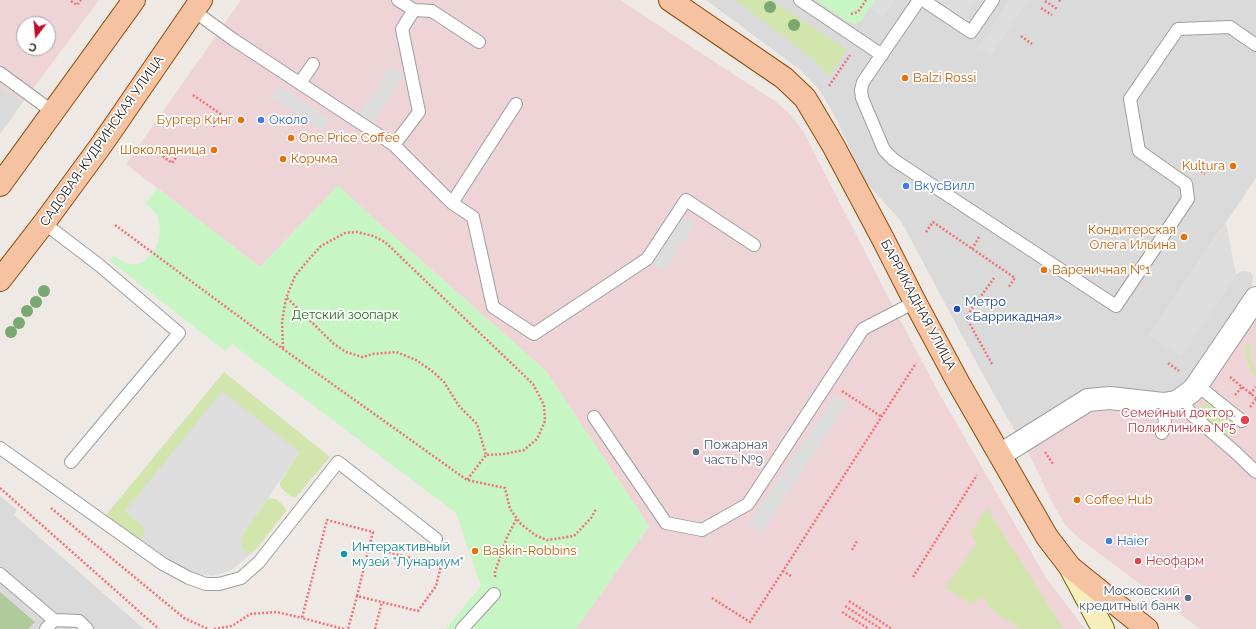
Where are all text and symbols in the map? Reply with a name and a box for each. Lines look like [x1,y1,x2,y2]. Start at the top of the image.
north arrow [16,16,56,56]
text: С [27,40,38,54]
street label: САДОВАЯ-КУДРИНСКАЯ УЛИЦА [37,53,167,229]
place label: Balzi Rossi [913,70,976,86]
marker: Balzi Rossi [900,73,910,83]
place label: Бургер Кинг [156,112,233,128]
place label: Около [269,112,308,128]
marker: Бургер Кинг [236,115,246,125]
marker: Около [256,115,266,125]
place label: One Price Coffee [299,130,400,146]
marker: One Price Coffee [286,133,296,143]
place label: Шоколадница [120,142,206,158]
marker: Шоколадница [209,145,219,155]
place label: Корчма [291,151,338,167]
marker: Корчма [278,154,288,164]
place label: Kultura [1182,158,1225,174]
marker: Kultura [1228,161,1238,171]
place label: ВкусВилл [914,178,975,194]
marker: ВкусВилл [901,181,911,191]
place label: Кондитерская Олега Ильина [1088,222,1176,253]
marker: Кондитерская Олега Ильина [1179,232,1189,242]
street label: БАРРИКАДНАЯ УЛИЦА [877,237,959,373]
place label: Вареничная №1 [1052,262,1151,278]
marker: Вареничная №1 [1039,265,1049,275]
place label: Метро «Баррикадная» [965,294,1062,325]
marker: Метро «Баррикадная» [952,304,962,314]
park label: Детский зоопарк [292,307,398,323]
place label: Семейный доктор. Поликлиника №5 [1121,405,1236,436]
marker: Семейный доктор. Поликлиника №5 [1239,414,1251,426]
place label: Пожарная часть №9 [704,437,768,468]
marker: Пожарная часть №9 [691,447,701,457]
place label: Coffee Hub [1085,492,1153,508]
marker: Coffee Hub [1072,495,1082,505]
place label: Haier [1117,533,1149,549]
marker: Haier [1104,536,1114,546]
place label: Интерактивный музей "Лунариум" [352,539,463,570]
place label: Baskin-Robbins [483,543,577,559]
marker: Baskin-Robbins [470,546,480,556]
marker: Интерактивный музей "Лунариум" [339,549,349,559]
place label: Неофарм [1146,553,1204,569]
marker: Неофарм [1133,556,1143,566]
place label: Московский кредитный банк [1079,583,1180,614]
marker: Московский кредитный банк [1183,593,1193,603]

